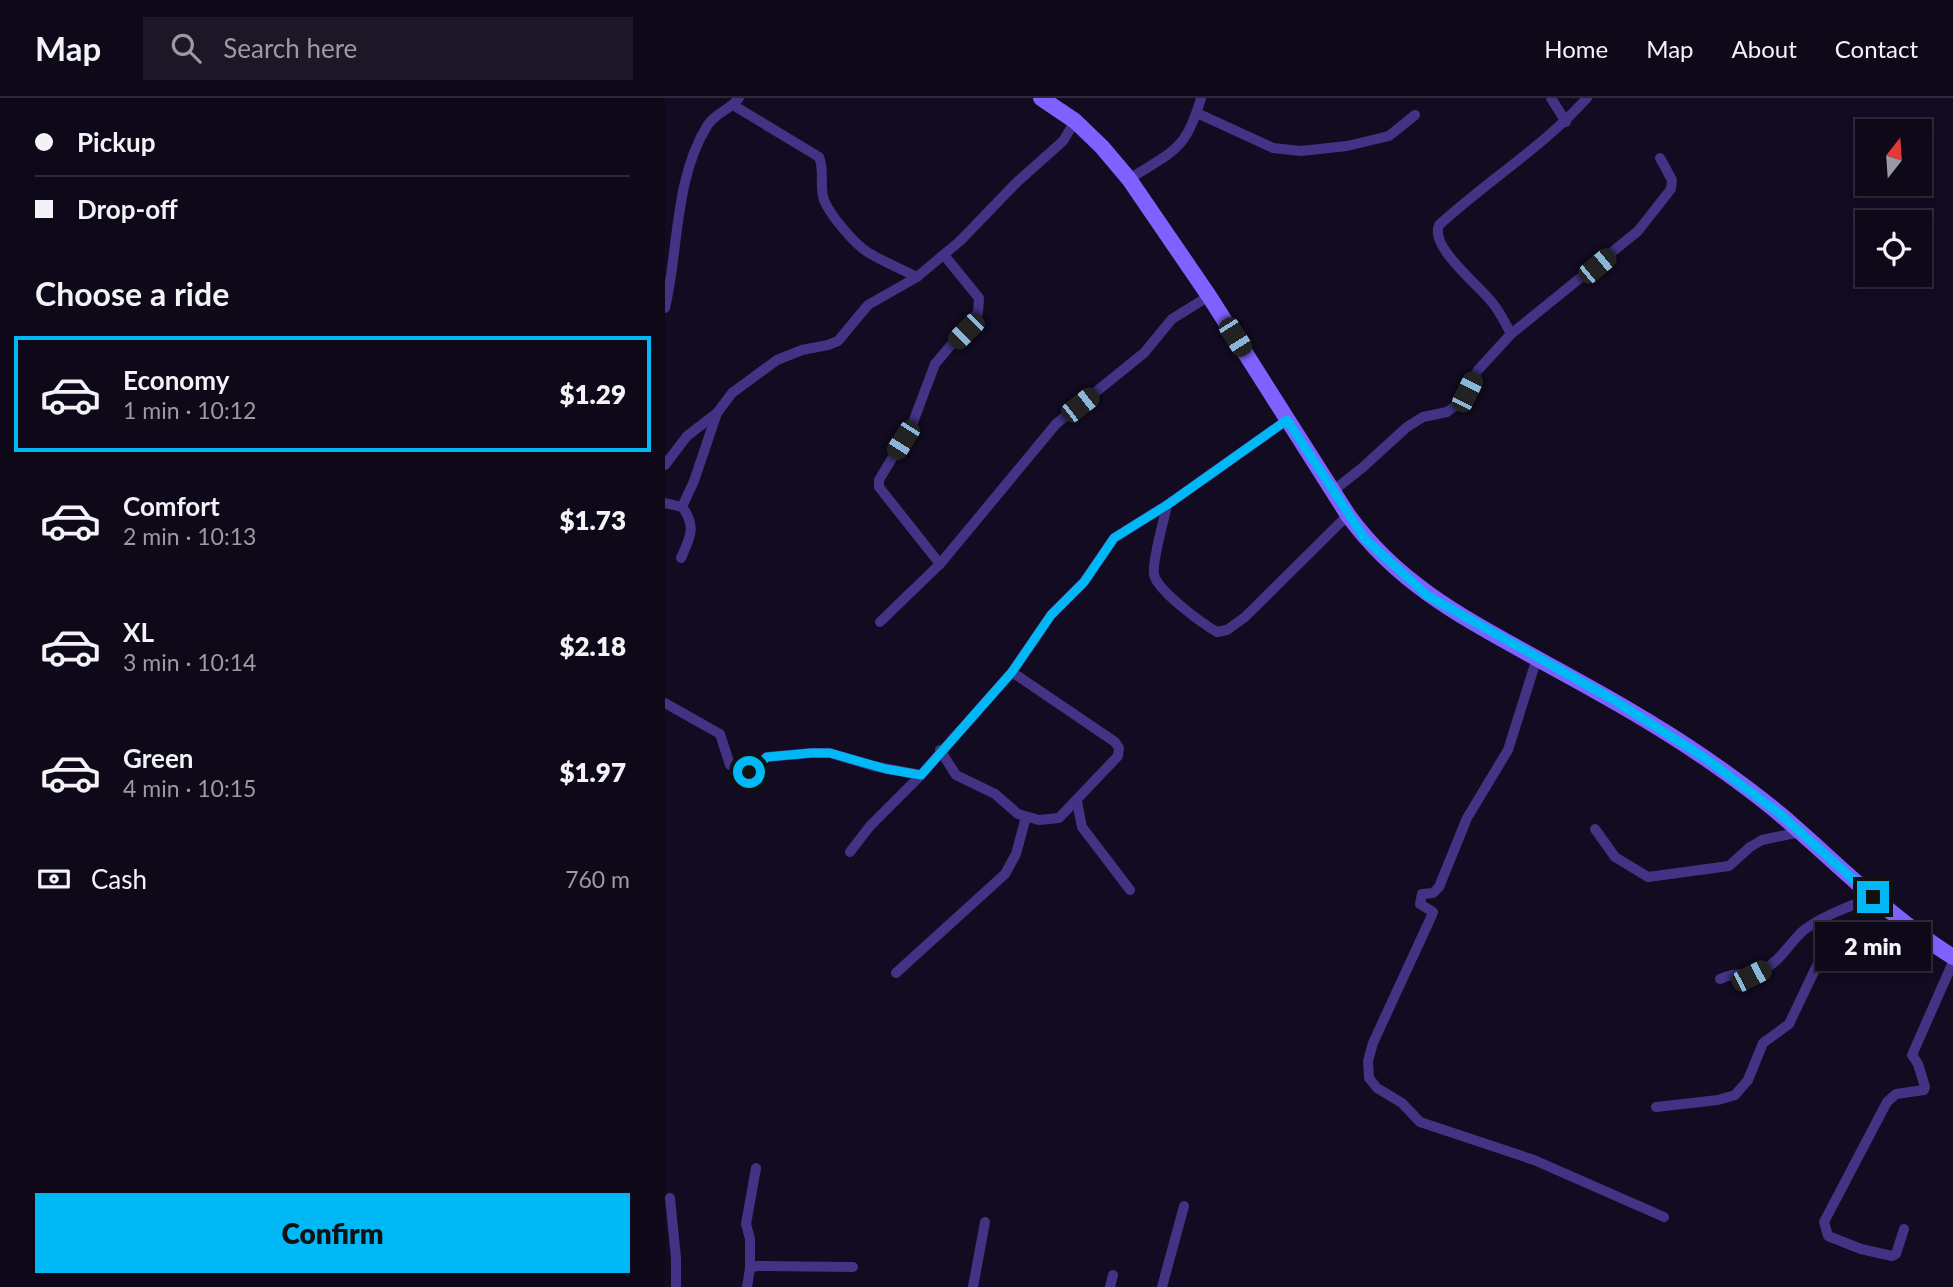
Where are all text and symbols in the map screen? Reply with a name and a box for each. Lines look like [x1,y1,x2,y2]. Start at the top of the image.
search box [143,17,633,80]
text: Map [35,28,101,68]
icon: search [167,29,205,67]
text: Search here [223,32,357,64]
text: Home [1544,34,1608,63]
text: Map [1646,34,1694,63]
text: About [1732,34,1797,63]
text: Contact [1835,34,1918,63]
north arrow [1855,119,1932,196]
map controls [1855,119,1932,287]
text: Pickup [77,126,156,158]
text: Drop-off [77,193,178,225]
button: locate [1855,210,1932,287]
car [1575,244,1620,288]
text: Choose a ride [35,274,229,313]
car [944,309,989,353]
car [1215,314,1256,360]
icon: car [39,363,102,426]
text: Economy [123,364,229,396]
car [1449,369,1486,415]
text: $1.29 [559,378,626,410]
car [1057,384,1104,426]
text: 1 min · 10:12 [123,396,256,424]
car [883,417,924,463]
icon: car [39,489,102,552]
text: Comfort [123,490,220,522]
text: $1.73 [559,504,626,536]
text: 2 min · 10:13 [123,522,256,550]
icon: car [39,615,102,678]
text: XL [123,616,154,648]
text: $2.18 [559,630,626,662]
text: 3 min · 10:14 [123,648,256,676]
icon: car [39,741,102,804]
text: Green [123,742,193,774]
text: $1.97 [559,756,626,788]
route start [733,756,765,788]
text: 4 min · 10:15 [123,774,256,802]
icon: cash [35,860,73,898]
text: Cash [91,863,147,895]
text: 760 m [565,865,630,893]
route end [1857,881,1889,913]
callout: 2 min [1815,922,1931,970]
text: 2 min [1844,932,1902,960]
car [1728,957,1775,995]
button: Confirm [35,1193,630,1273]

